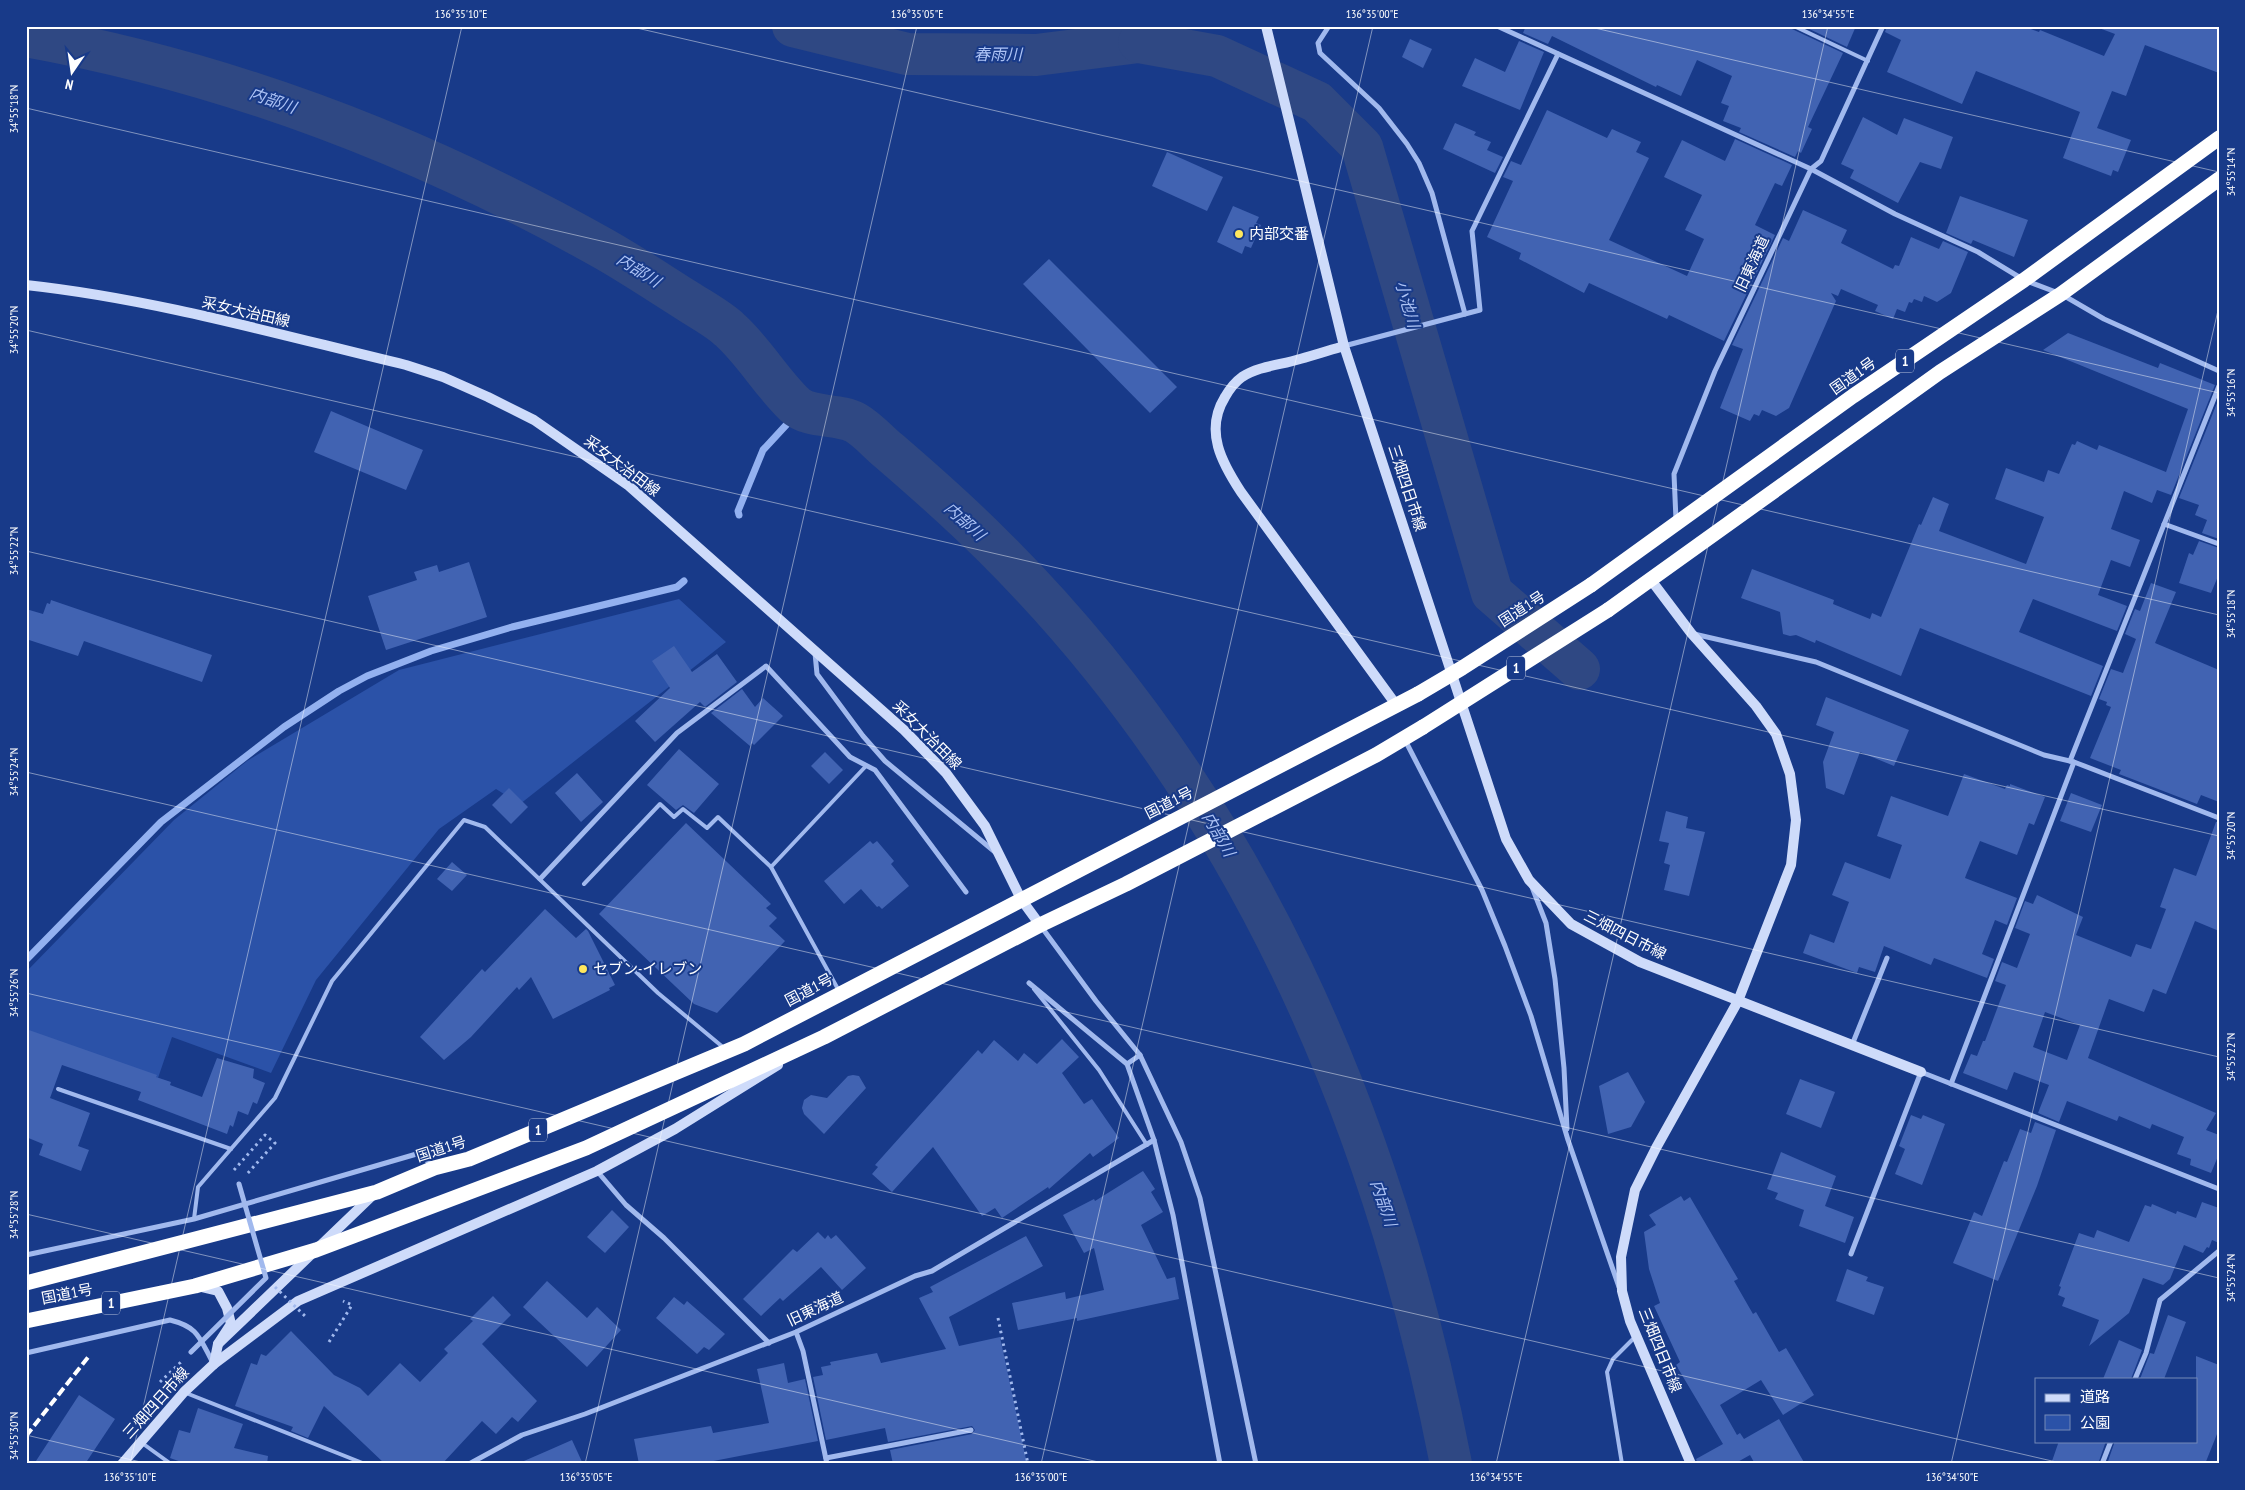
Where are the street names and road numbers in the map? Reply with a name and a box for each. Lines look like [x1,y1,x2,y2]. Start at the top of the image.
street label: 旧東海道 [1730,233,1773,295]
street label: 采女大治田線 [200,292,292,331]
road number: 1 [1896,350,1914,372]
street label: 国道1号 [1826,353,1879,398]
street label: 采女大治田線 [581,431,664,500]
street label: 三畑四日市線 [1385,442,1430,534]
street label: 国道1号 [1495,587,1549,631]
road number: 1 [1507,656,1525,680]
street label: 采女大治田線 [889,696,966,773]
street label: 国道1号 [1141,782,1196,823]
street label: 三畑四日市線 [1581,906,1670,963]
street label: 国道1号 [781,969,836,1010]
road number: 1 [529,1118,547,1142]
street label: 国道1号 [413,1131,468,1166]
street label: 国道1号 [40,1279,94,1308]
street label: 旧東海道 [784,1287,846,1330]
road number: 1 [102,1292,120,1315]
street label: 三畑四日市線 [1635,1305,1686,1395]
street label: 三畑四日市線 [118,1363,193,1442]

